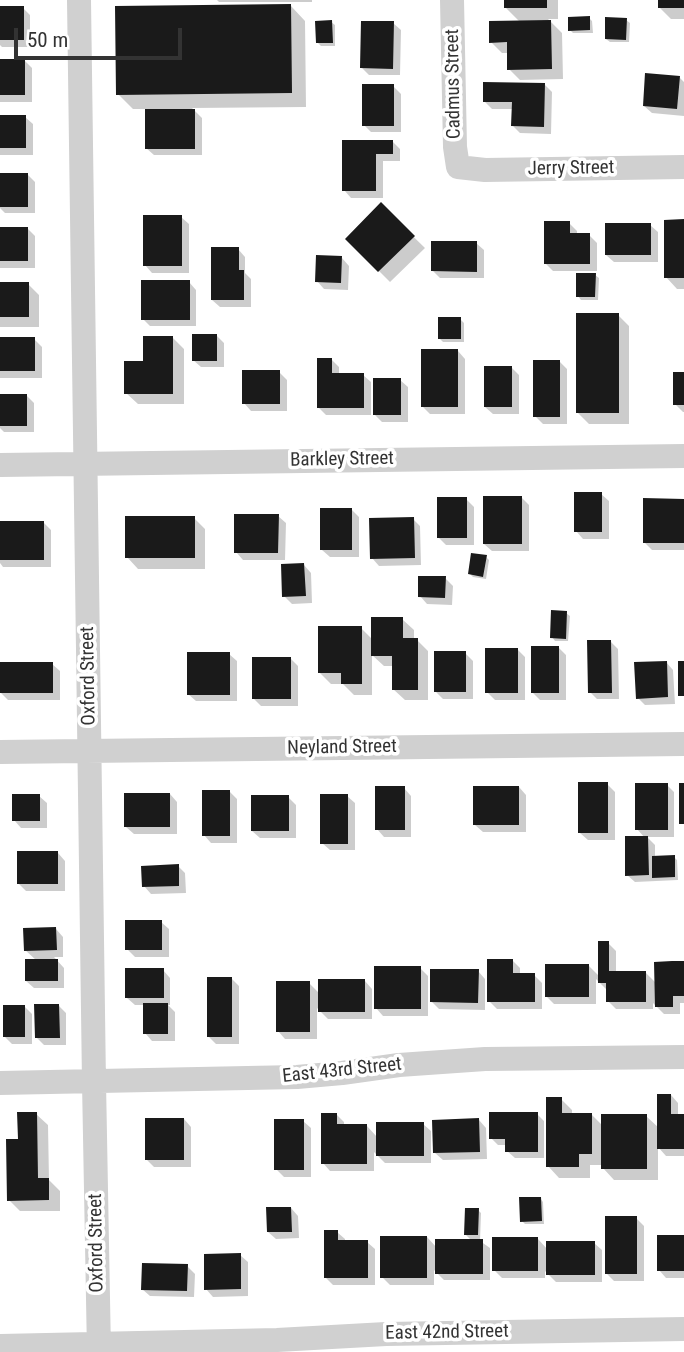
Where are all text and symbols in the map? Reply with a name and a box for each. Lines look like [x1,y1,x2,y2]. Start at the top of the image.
scale bar [18,14,186,58]
text: 50 m [27,28,68,52]
street label: Cadmus Street [442,29,466,139]
street label: Jerry Street [527,157,615,181]
street label: Barkley Street [290,448,394,472]
street label: Oxford Street [77,626,101,726]
street label: Neyland Street [287,736,397,760]
street label: East 43rd Street [281,1053,403,1089]
street label: Oxford Street [85,1193,109,1293]
street label: East 42nd Street [385,1321,509,1345]

